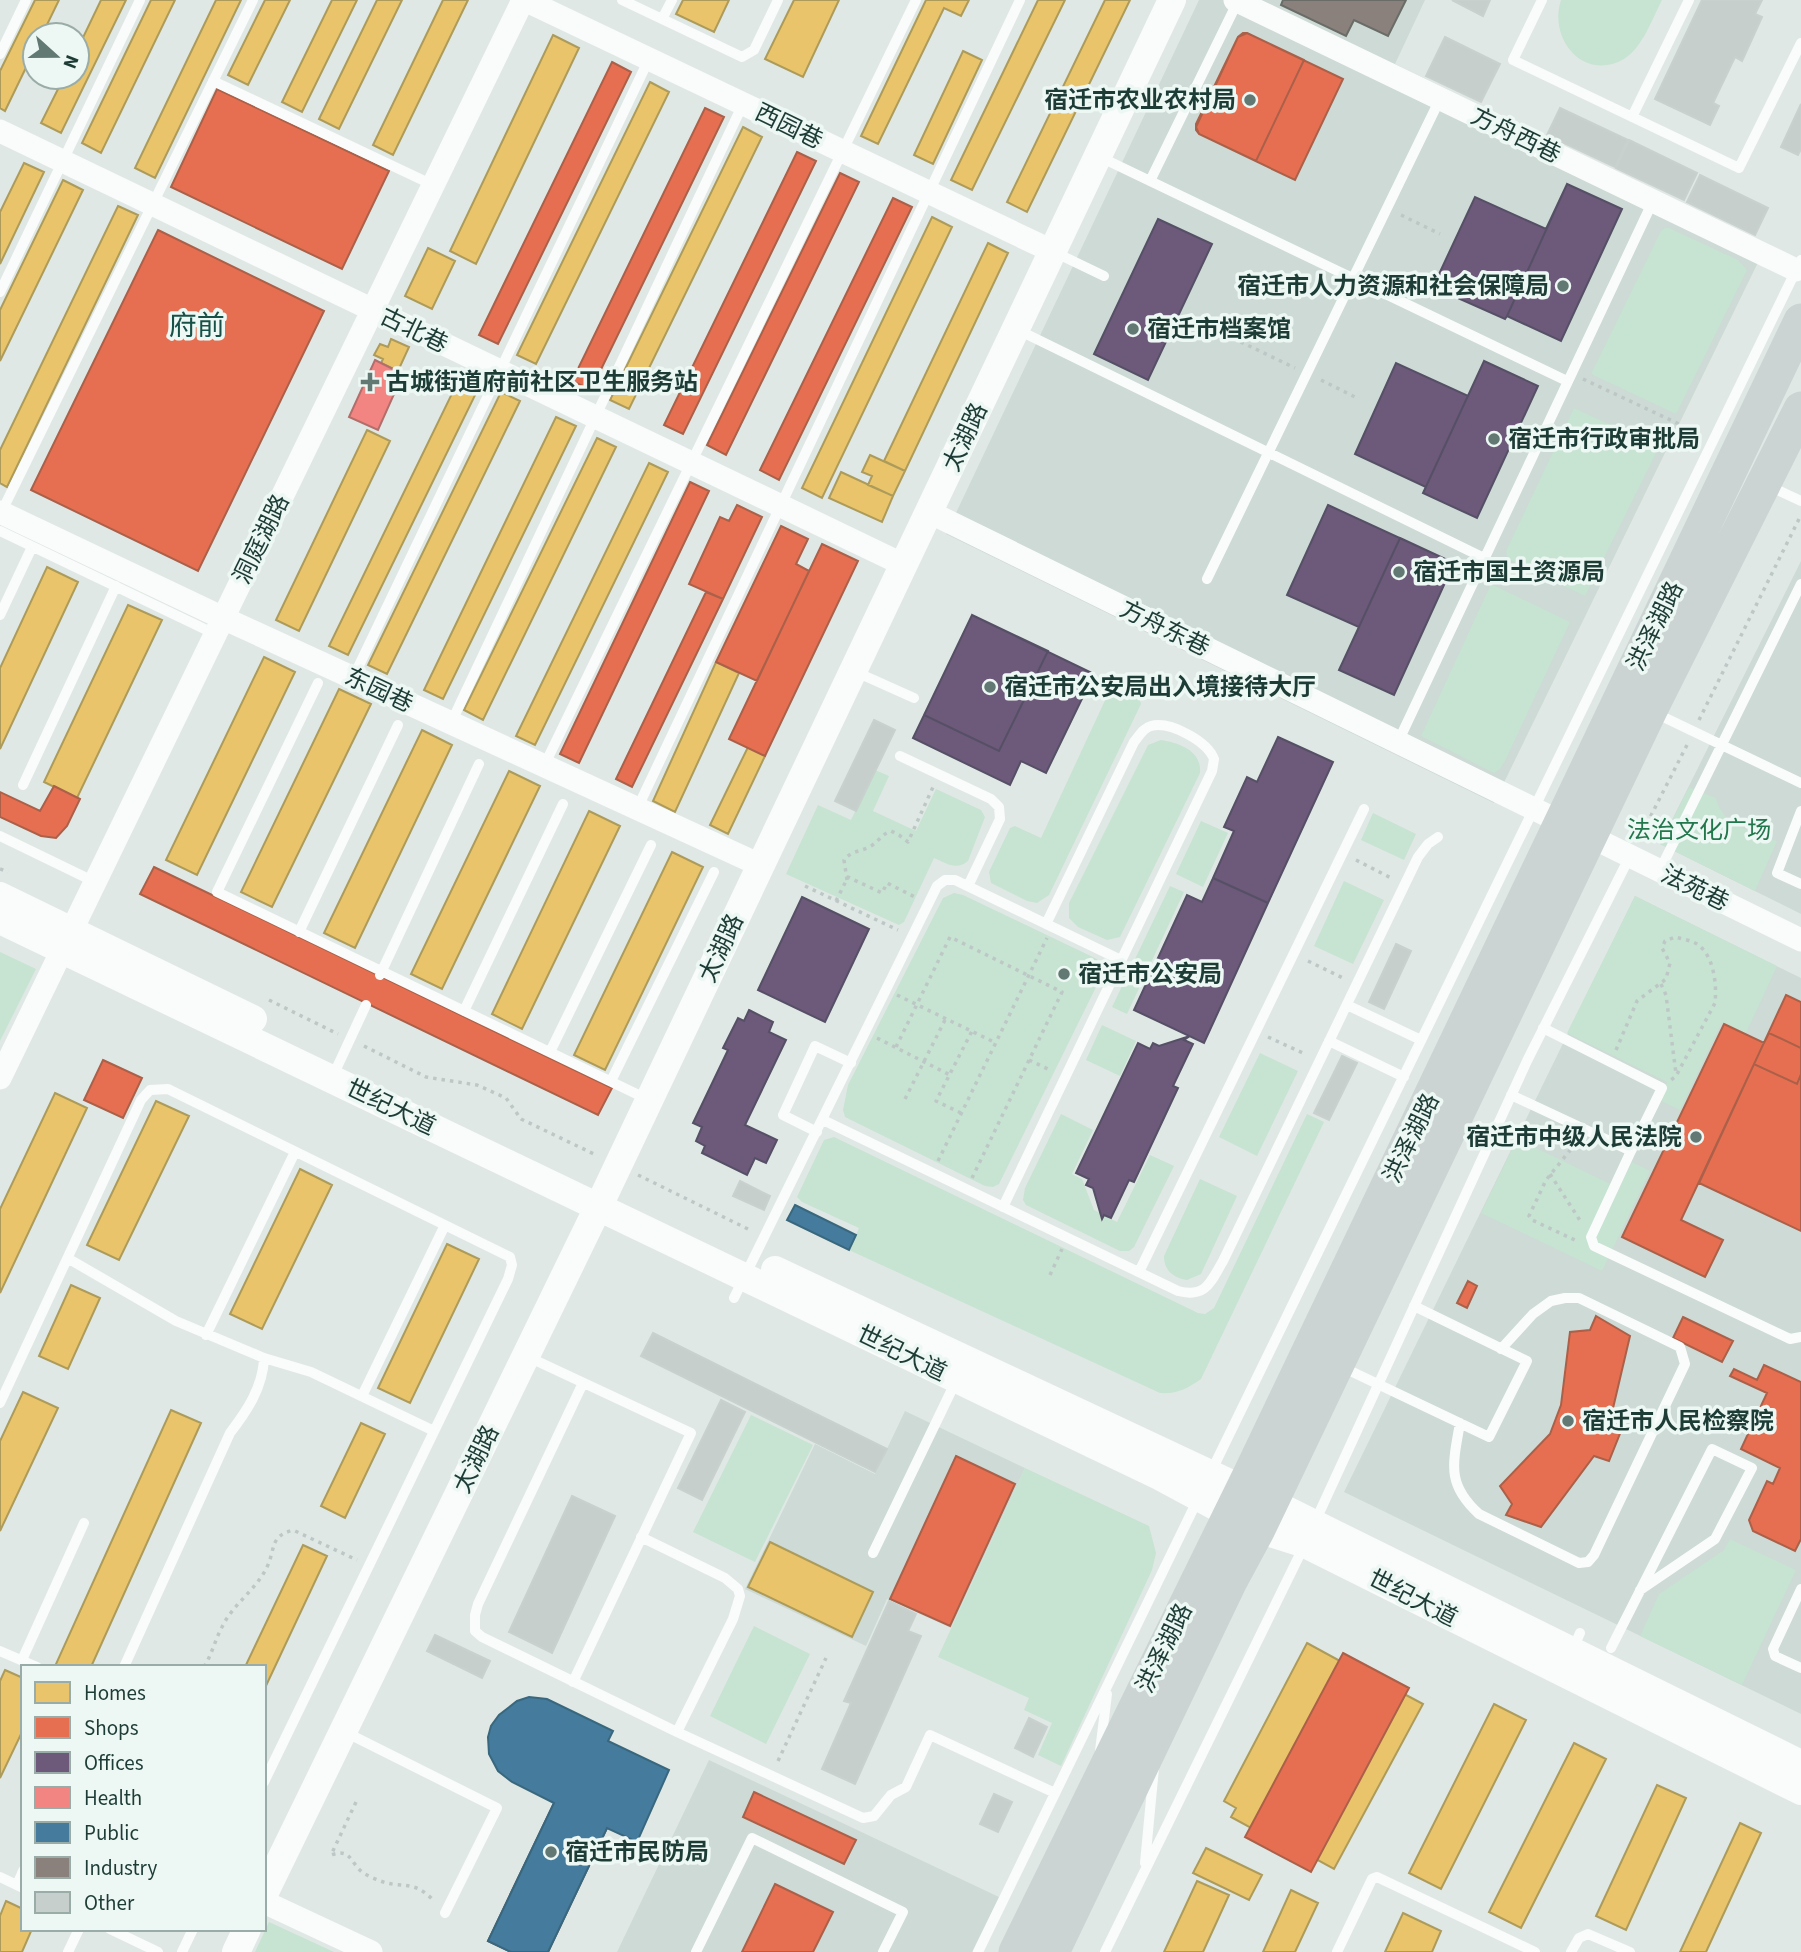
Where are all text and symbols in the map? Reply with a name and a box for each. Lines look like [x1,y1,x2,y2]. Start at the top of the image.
north arrow [21,21,91,91]
text: N [56,51,85,72]
place label: 宿迁市农业农村局 [1044,83,1236,118]
marker: 宿迁市农业农村局 [1242,92,1258,108]
street label: 西园巷 [749,95,829,158]
street label: 方舟西巷 [1465,99,1567,172]
place label: 宿迁市人力资源和社会保障局 [1237,269,1549,304]
marker: 宿迁市人力资源和社会保障局 [1555,278,1571,294]
street label: 古北巷 [374,299,454,362]
district label: 府前 [169,306,225,346]
place label: 宿迁市档案馆 [1147,312,1291,347]
marker: 宿迁市档案馆 [1125,321,1141,337]
place label: 古城街道府前社区卫生服务站 [386,365,698,400]
marker: 古城街道府前社区卫生服务站 [360,372,380,392]
street label: 太湖路 [934,397,997,477]
place label: 宿迁市行政审批局 [1508,422,1700,457]
marker: 宿迁市行政审批局 [1486,431,1502,447]
street label: 洞庭湖路 [225,488,298,590]
place label: 宿迁市国土资源局 [1413,555,1605,590]
marker: 宿迁市国土资源局 [1391,564,1407,580]
street label: 洪泽湖路 [1619,575,1692,677]
street label: 方舟东巷 [1114,592,1216,665]
street label: 东园巷 [339,659,419,722]
place label: 宿迁市公安局出入境接待大厅 [1004,670,1316,705]
marker: 宿迁市公安局出入境接待大厅 [982,679,998,695]
park label: 法治文化广场 [1627,813,1771,848]
street label: 法苑巷 [1655,857,1735,920]
street label: 太湖路 [690,908,753,988]
place label: 宿迁市公安局 [1078,957,1222,992]
marker: 宿迁市公安局 [1056,966,1072,982]
street label: 世纪大道 [340,1071,442,1144]
street label: 洪泽湖路 [1375,1087,1448,1189]
place label: 宿迁市中级人民法院 [1466,1120,1682,1155]
marker: 宿迁市中级人民法院 [1688,1129,1704,1145]
street label: 世纪大道 [851,1317,953,1390]
place label: 宿迁市人民检察院 [1582,1404,1774,1439]
marker: 宿迁市人民检察院 [1560,1413,1576,1429]
street label: 太湖路 [445,1419,508,1499]
street label: 世纪大道 [1362,1561,1463,1636]
street label: 洪泽湖路 [1128,1597,1201,1699]
legend [21,1665,266,1931]
text: Homes [84,1678,146,1708]
text: Shops [84,1713,139,1743]
text: Offices [84,1748,144,1778]
text: Health [84,1783,142,1813]
text: Public [84,1818,139,1848]
place label: 宿迁市民防局 [565,1835,709,1870]
marker: 宿迁市民防局 [543,1844,559,1860]
text: Industry [84,1853,157,1883]
text: Other [84,1888,135,1918]

